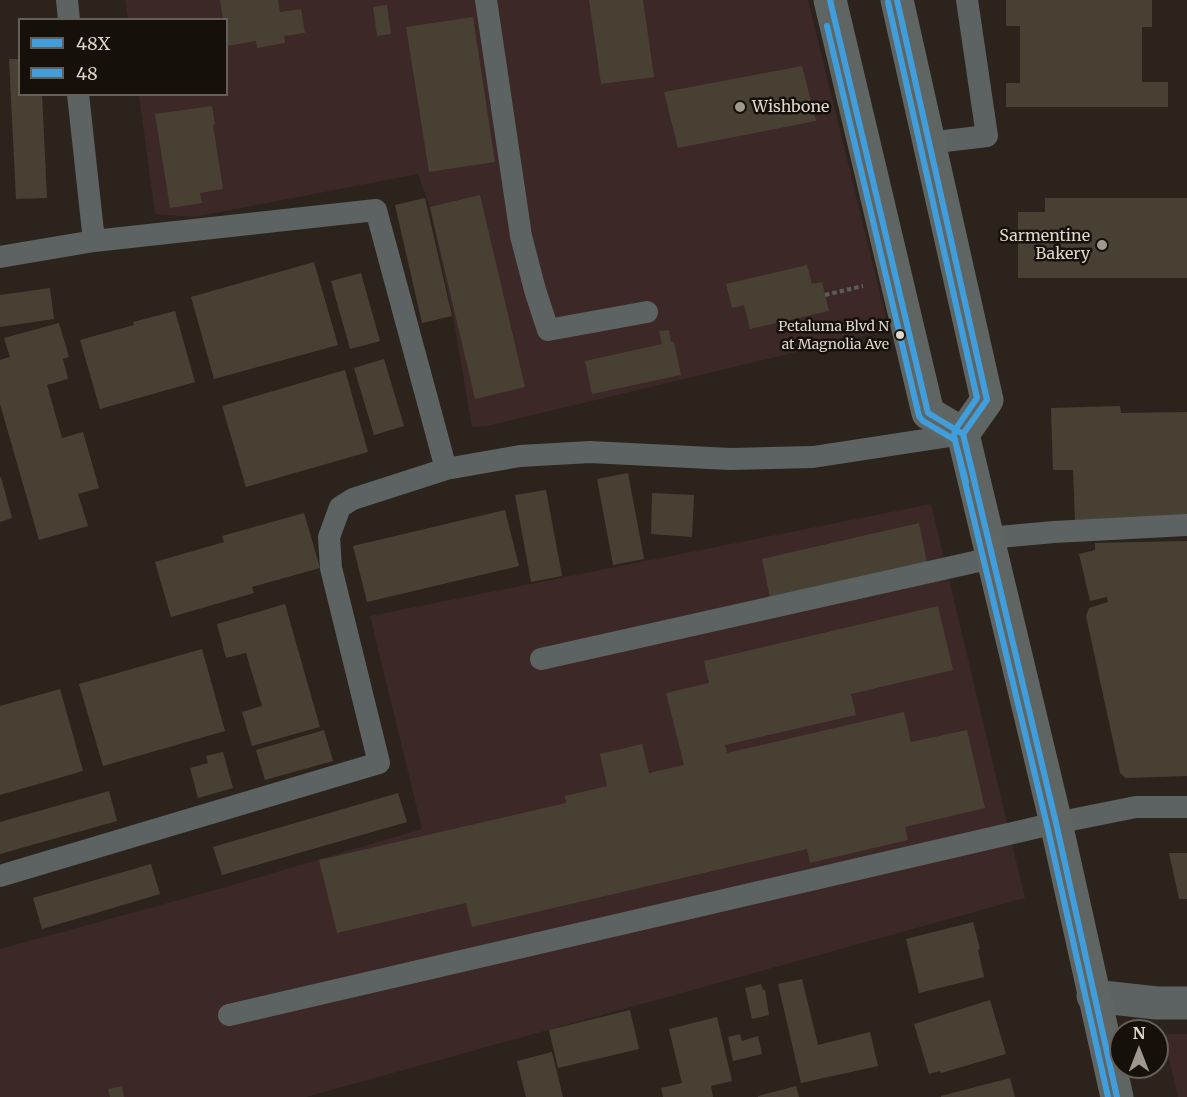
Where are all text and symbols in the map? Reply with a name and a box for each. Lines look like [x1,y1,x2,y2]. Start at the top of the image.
legend [18,18,228,96]
text: 48X [76,32,111,55]
text: 48 [76,62,98,85]
place label: Wishbone [752,97,829,117]
marker: Wishbone [733,100,747,114]
place label: Sarmentine Bakery [999,226,1090,264]
marker: Sarmentine Bakery [1095,238,1109,252]
place label: Petaluma Blvd N at Magnolia Ave [778,319,889,352]
marker: Petaluma Blvd N at Magnolia Ave [894,329,906,341]
north arrow [1109,1019,1169,1079]
text: N [1133,1023,1145,1043]

